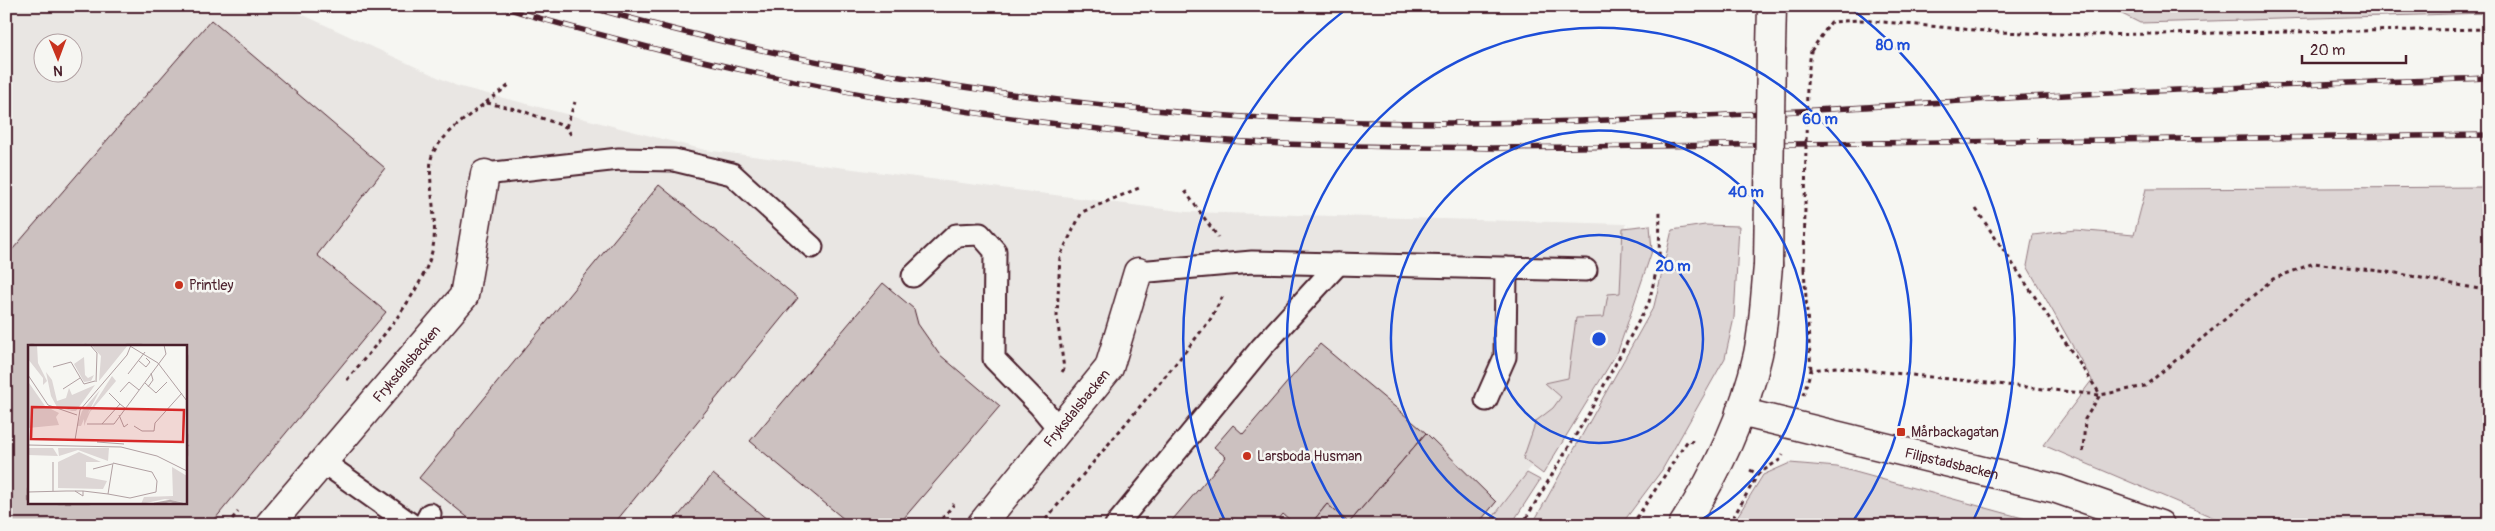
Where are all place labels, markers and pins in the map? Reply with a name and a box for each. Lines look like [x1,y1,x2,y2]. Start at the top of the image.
place label: Printley [189,277,233,294]
marker: Printley [173,279,185,291]
centre of rings [1590,330,1608,348]
place label: Mårbackagatan [1911,424,1999,441]
marker: Mårbackagatan [1895,426,1907,438]
place label: Larsboda Husman [1257,448,1362,465]
marker: Larsboda Husman [1241,450,1253,462]

